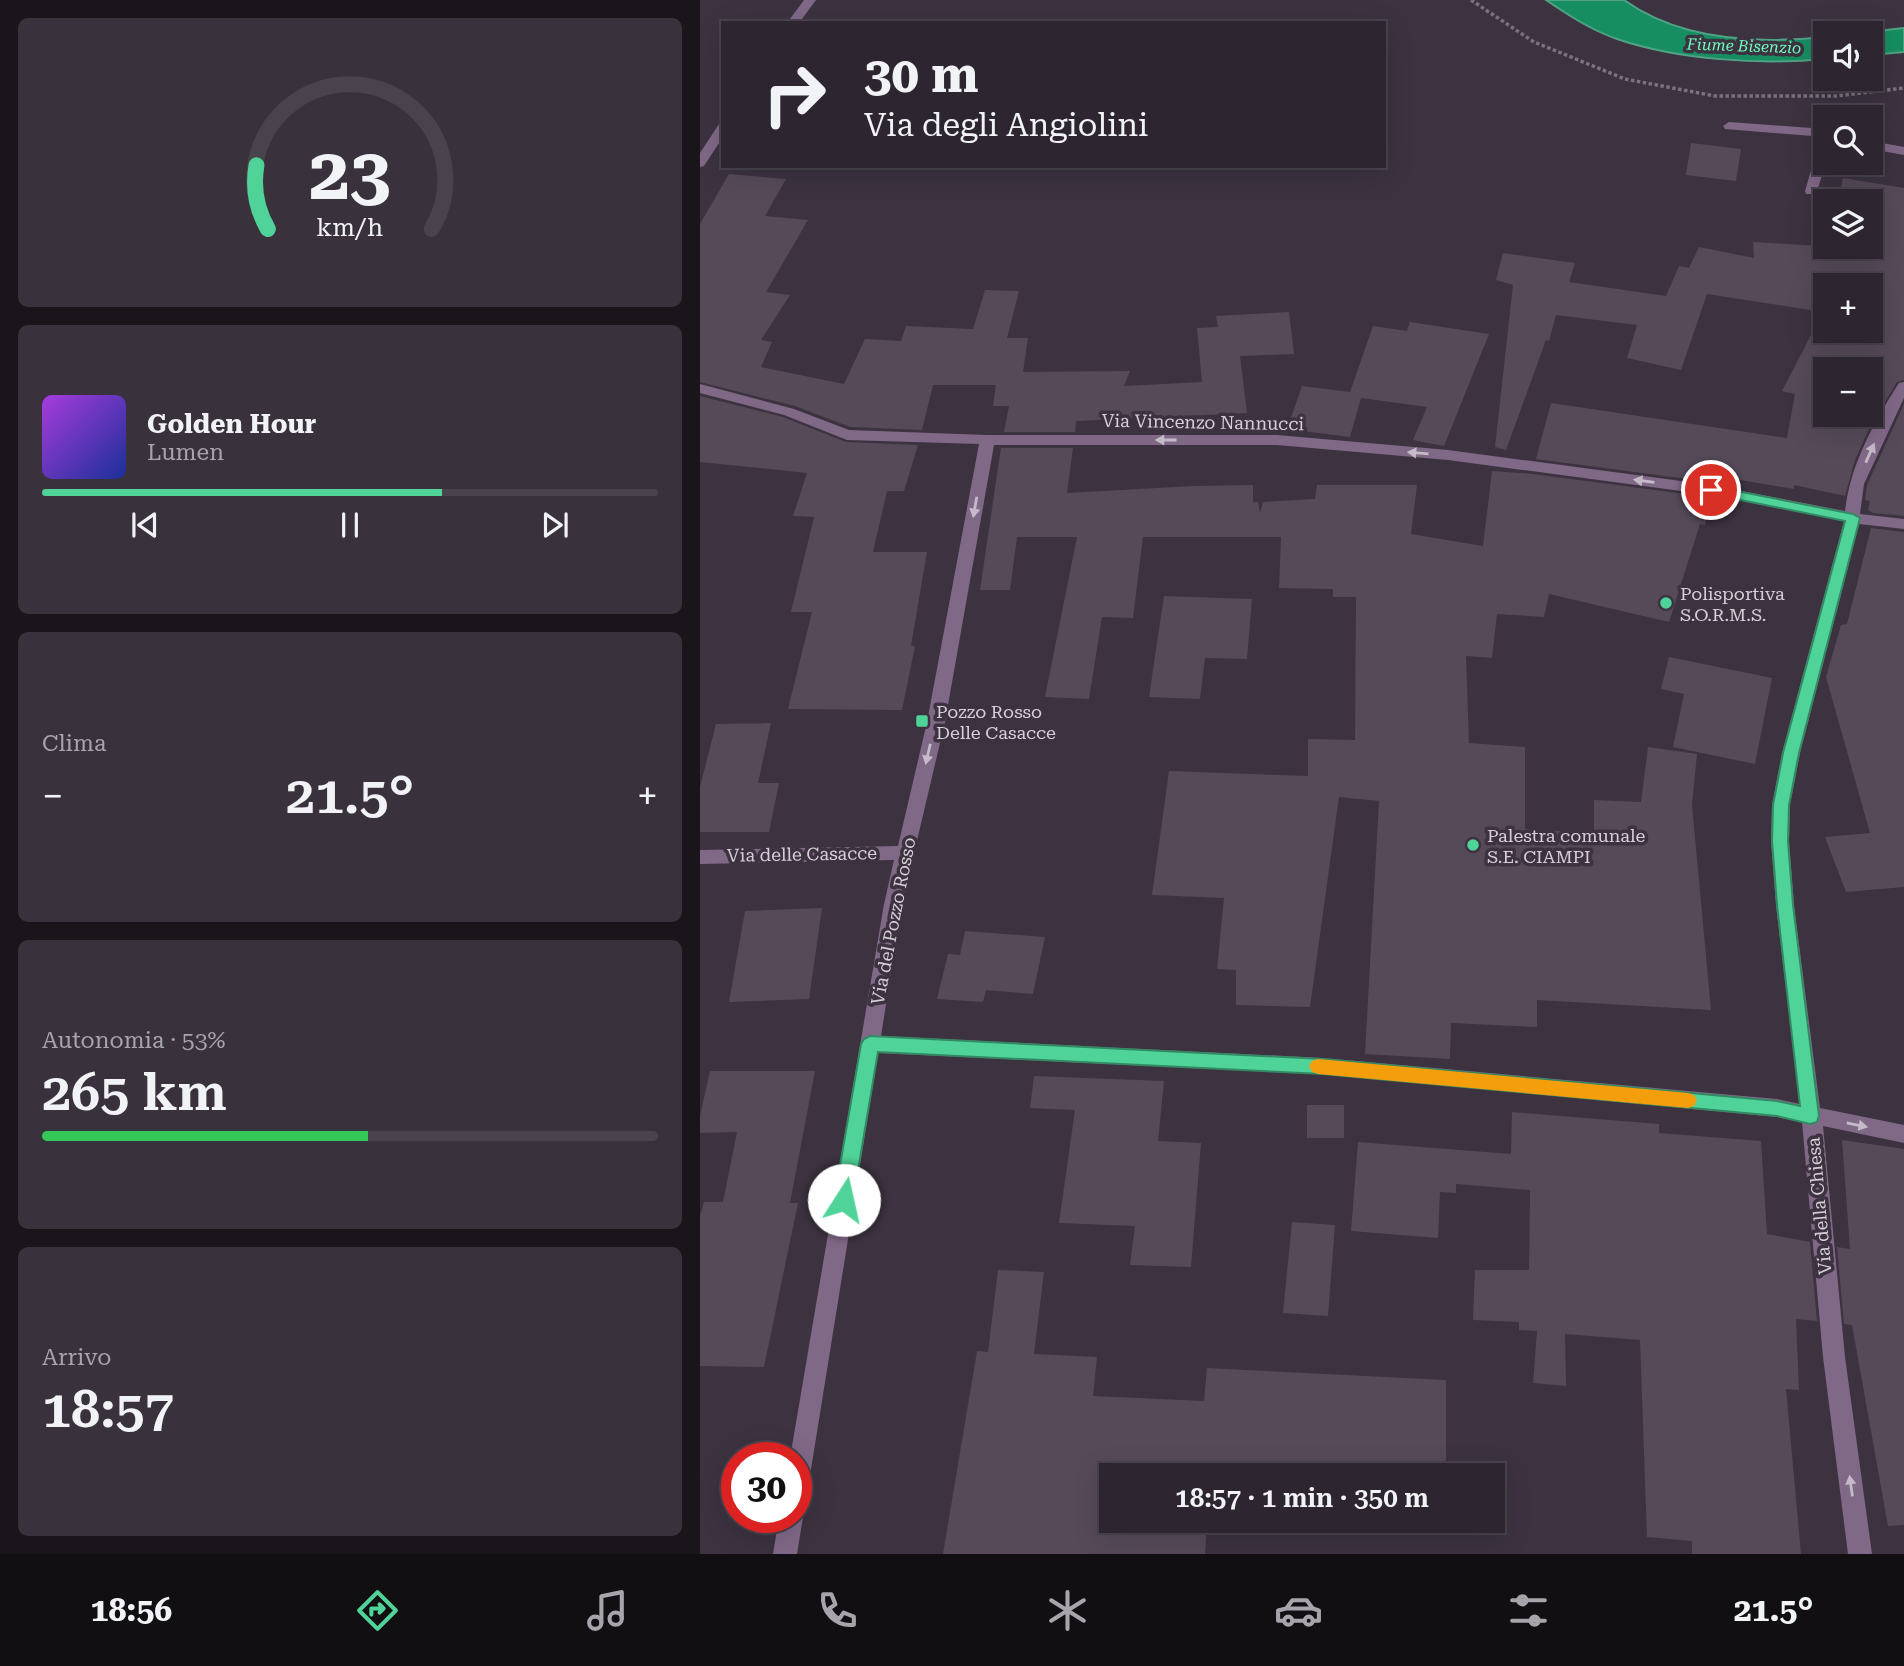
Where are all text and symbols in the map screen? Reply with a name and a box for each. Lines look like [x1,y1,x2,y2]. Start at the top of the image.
map controls [1813,21,1883,427]
button: sound [1813,21,1883,91]
water label: Fiume Bisenzio [1685,34,1802,57]
text: 30 m [864,47,979,104]
icon: right [749,49,840,140]
button: search [1813,105,1883,175]
text: Via degli Angiolini [864,106,1148,144]
text: 23 [309,132,391,217]
button: layers [1813,189,1883,259]
text: km/h [317,212,383,241]
button: + [1813,273,1883,343]
button: − [1813,357,1883,427]
text: Golden Hour [147,409,316,439]
street label: Via Vincenzo Nannucci [1102,410,1305,434]
one-way arrow [1155,434,1177,446]
text: Lumen [147,439,224,466]
one-way arrow [1864,443,1876,463]
one-way arrow [1407,447,1429,458]
pin [1681,460,1741,520]
icon: arrive [1692,471,1730,509]
one-way arrow [1632,476,1654,487]
one-way arrow [969,496,980,518]
icon: previous [126,506,164,544]
icon: pause [331,506,369,544]
icon: next [536,506,574,544]
place label: Polisportiva S.O.R.M.S. [1680,583,1785,625]
marker: Polisportiva S.O.R.M.S. [1658,595,1674,611]
place label: Pozzo Rosso Delle Casacce [936,701,1056,743]
marker: Pozzo Rosso Delle Casacce [914,713,930,729]
text: Clima [42,730,106,757]
one-way arrow [922,744,933,766]
text: 21.5° [286,765,414,826]
text: − [42,774,63,818]
text: + [637,774,658,818]
place label: Palestra comunale S.E. CIAMPI [1487,825,1646,867]
street label: Via del Pozzo Rosso [866,836,920,1006]
marker: Palestra comunale S.E. CIAMPI [1465,837,1481,853]
street label: Via delle Casacce [727,842,877,866]
text: Autonomia · 53% [42,1027,226,1054]
text: 265 km [42,1062,227,1123]
one-way arrow [1846,1120,1868,1131]
street label: Via della Chiesa [1803,1136,1835,1275]
position arrow [807,1163,881,1237]
text: Arrivo [42,1344,111,1371]
text: 18:57 [42,1379,174,1440]
speed limit sign: 30 [721,1442,812,1533]
one-way arrow [1846,1475,1857,1497]
text: 18:57 · 1 min · 350 m [1175,1483,1429,1513]
icon: directions [353,1586,402,1635]
icon: music [583,1586,632,1635]
icon: phone [813,1586,862,1635]
icon: climate [1043,1586,1092,1635]
icon: car [1274,1586,1323,1635]
icon: filters [1504,1586,1553,1635]
text: 18:56 [91,1591,172,1629]
text: 21.5° [1734,1591,1813,1629]

